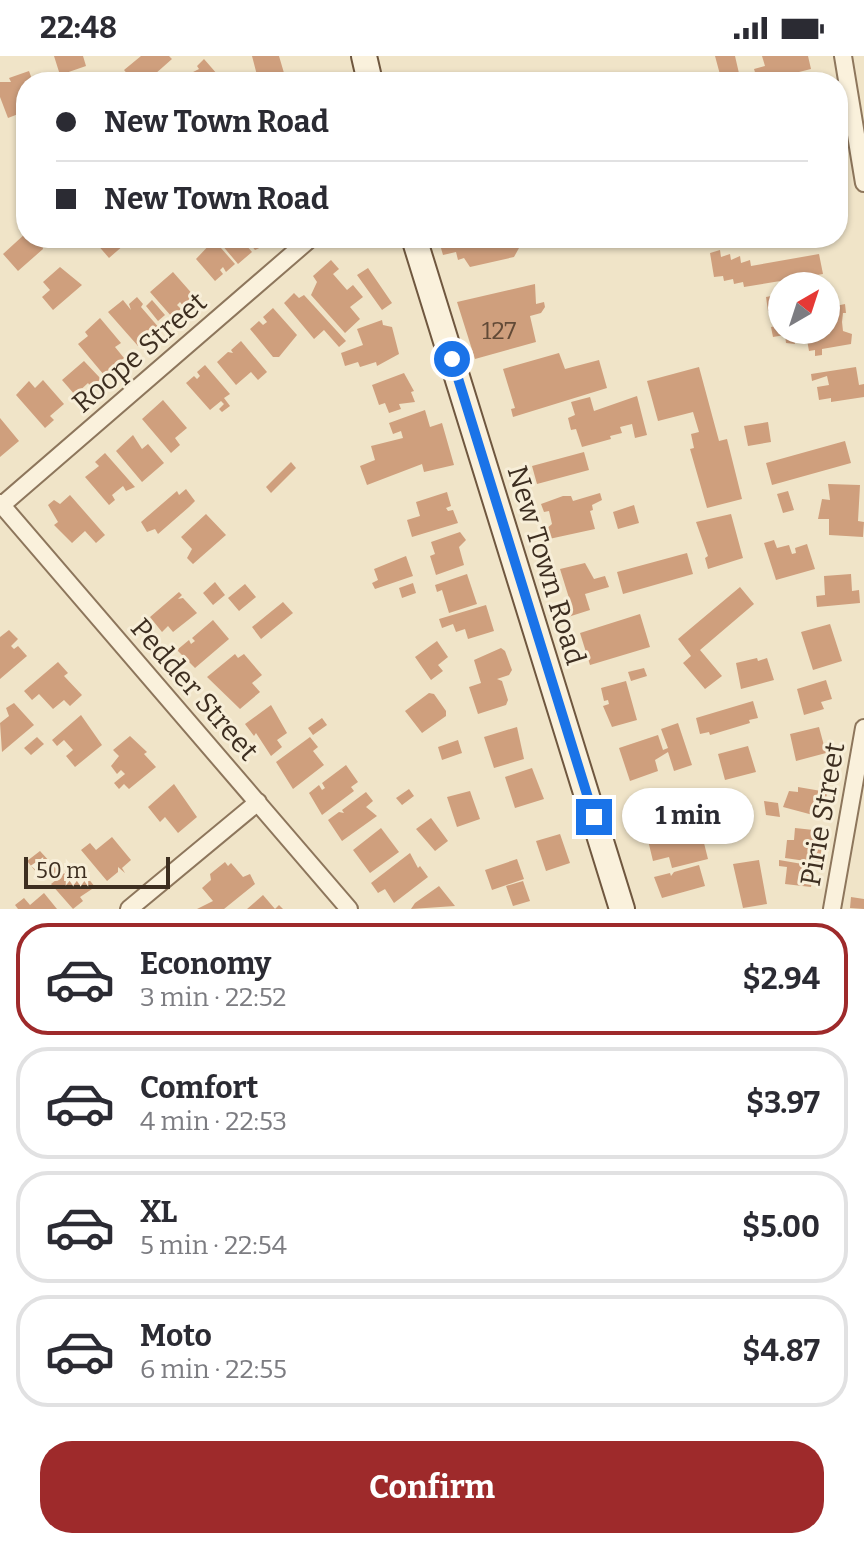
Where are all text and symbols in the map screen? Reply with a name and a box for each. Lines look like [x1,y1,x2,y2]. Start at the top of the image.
text: 22:48 [40,10,117,46]
text: New Town Road [104,104,329,140]
text: New Town Road [104,181,329,217]
north arrow [768,272,840,344]
map controls [768,272,840,344]
street label: Roope Street [66,285,213,420]
house number: 127 [482,317,516,345]
route start [434,341,470,377]
street label: New Town Road [501,462,592,669]
street label: Pedder Street [124,612,265,767]
street label: Pirie Street [794,740,851,888]
callout: 1 min [622,789,754,845]
route end [576,799,612,835]
text: 1 min [655,800,721,831]
scale bar [24,853,170,889]
text: 50 m [36,857,87,884]
icon: car [44,943,116,1015]
text: Economy [140,946,271,982]
text: $2.94 [743,961,820,997]
text: 3 min · 22:52 [140,982,286,1013]
icon: car [44,1067,116,1139]
text: Comfort [140,1070,258,1106]
text: $3.97 [746,1085,820,1121]
text: 4 min · 22:53 [140,1106,287,1137]
icon: car [44,1191,116,1263]
text: XL [140,1194,177,1230]
text: $5.00 [742,1209,820,1245]
text: 5 min · 22:54 [140,1230,287,1261]
icon: car [44,1315,116,1387]
text: Moto [140,1318,212,1354]
text: $4.87 [742,1333,820,1369]
text: 6 min · 22:55 [140,1354,287,1385]
button: Confirm [40,1441,824,1533]

